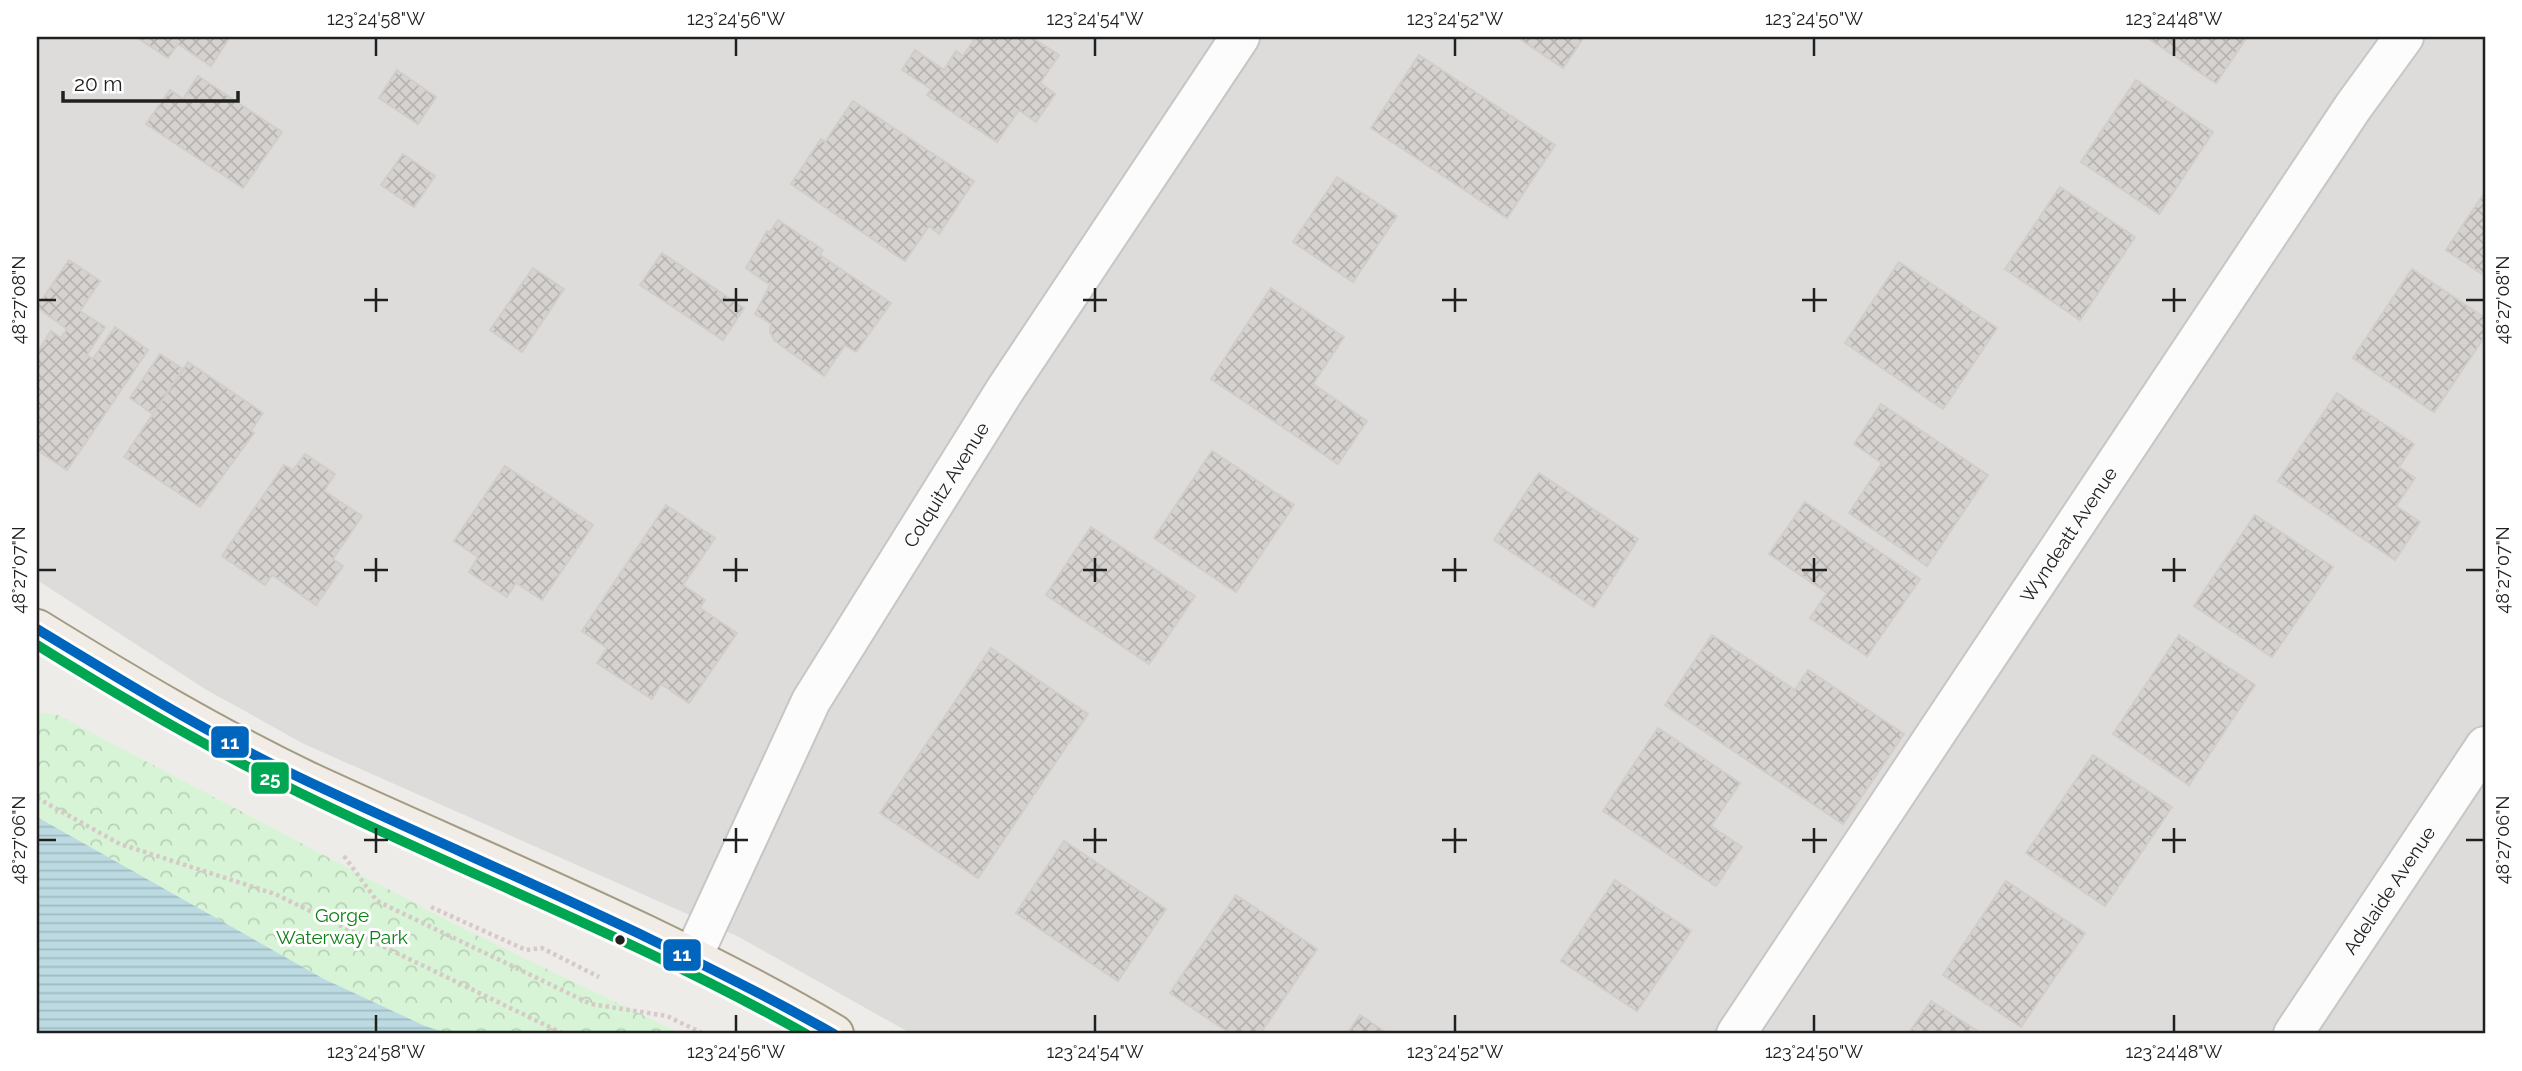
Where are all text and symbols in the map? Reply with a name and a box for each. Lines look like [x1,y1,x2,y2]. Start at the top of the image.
text: 123°24'58"W [327,8,425,29]
text: 123°24'56"W [687,8,785,29]
text: 123°24'54"W [1046,8,1144,29]
text: 123°24'52"W [1407,8,1503,29]
text: 123°24'50"W [1765,8,1863,29]
text: 123°24'48"W [2126,8,2223,29]
scale bar [63,60,238,104]
text: 20 m [74,71,122,96]
text: 48°27'08"N [8,256,29,344]
text: 48°27'08"N [2492,256,2513,344]
street label: Colquitz Avenue [899,418,993,551]
street label: Wyndeatt Avenue [2016,463,2121,606]
text: 48°27'07"N [8,526,29,614]
text: 48°27'07"N [2492,526,2513,614]
line badge: 11 [210,725,250,759]
text: 11 [221,731,239,753]
line badge: 25 [250,761,290,795]
text: 25 [259,767,281,789]
text: 48°27'06"N [8,796,29,884]
text: 48°27'06"N [2492,796,2513,884]
street label: Adelaide Avenue [2338,822,2439,958]
park label: Gorge Waterway Park [276,904,408,948]
unlabelled marker [613,933,627,947]
line badge: 11 [662,938,702,972]
text: 11 [673,943,691,965]
text: 123°24'58"W [327,1041,425,1062]
text: 123°24'56"W [687,1041,785,1062]
text: 123°24'54"W [1046,1041,1144,1062]
text: 123°24'52"W [1407,1041,1503,1062]
text: 123°24'50"W [1765,1041,1863,1062]
text: 123°24'48"W [2126,1041,2223,1062]

